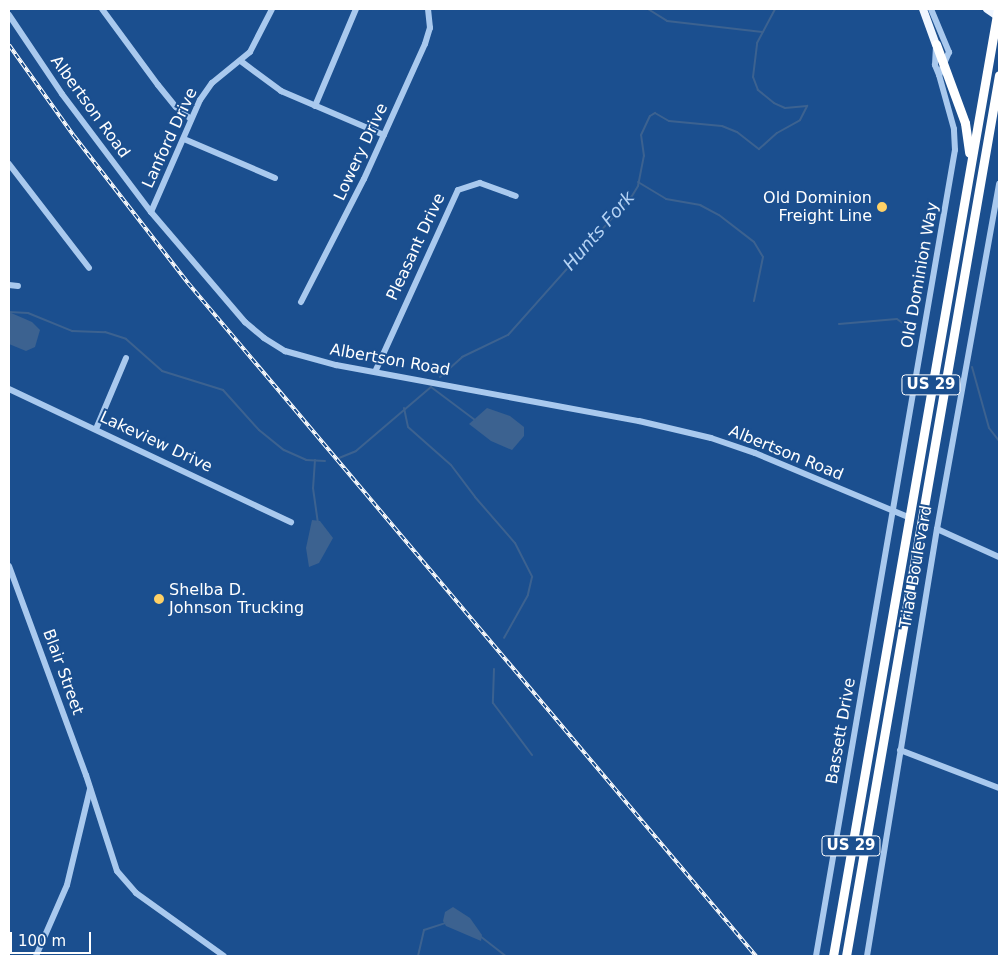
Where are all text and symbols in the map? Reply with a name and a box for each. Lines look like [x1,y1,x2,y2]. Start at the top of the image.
street label: Albertson Road [46,52,134,162]
street label: Lanford Drive [138,85,202,191]
street label: Lowery Drive [330,100,392,204]
water label: Hunts Fork [559,187,639,275]
place label: Old Dominion Freight Line [763,188,872,226]
street label: Pleasant Drive [383,190,449,304]
street label: Old Dominion Way [898,200,942,350]
marker: Old Dominion Freight Line [876,201,888,213]
street label: Albertson Road [328,340,452,380]
road number: US 29 [901,372,961,398]
street label: Lakeview Drive [97,408,215,476]
street label: Albertson Road [726,421,846,485]
street label: Triad Boulevard [896,504,936,630]
place label: Shelba D. Johnson Trucking [169,580,304,618]
marker: Shelba D. Johnson Trucking [153,593,165,605]
street label: Blair Street [39,626,87,718]
street label: Bassett Drive [822,676,860,786]
road number: US 29 [821,834,881,858]
scale bar [12,922,94,954]
text: 100 m [18,932,66,950]

